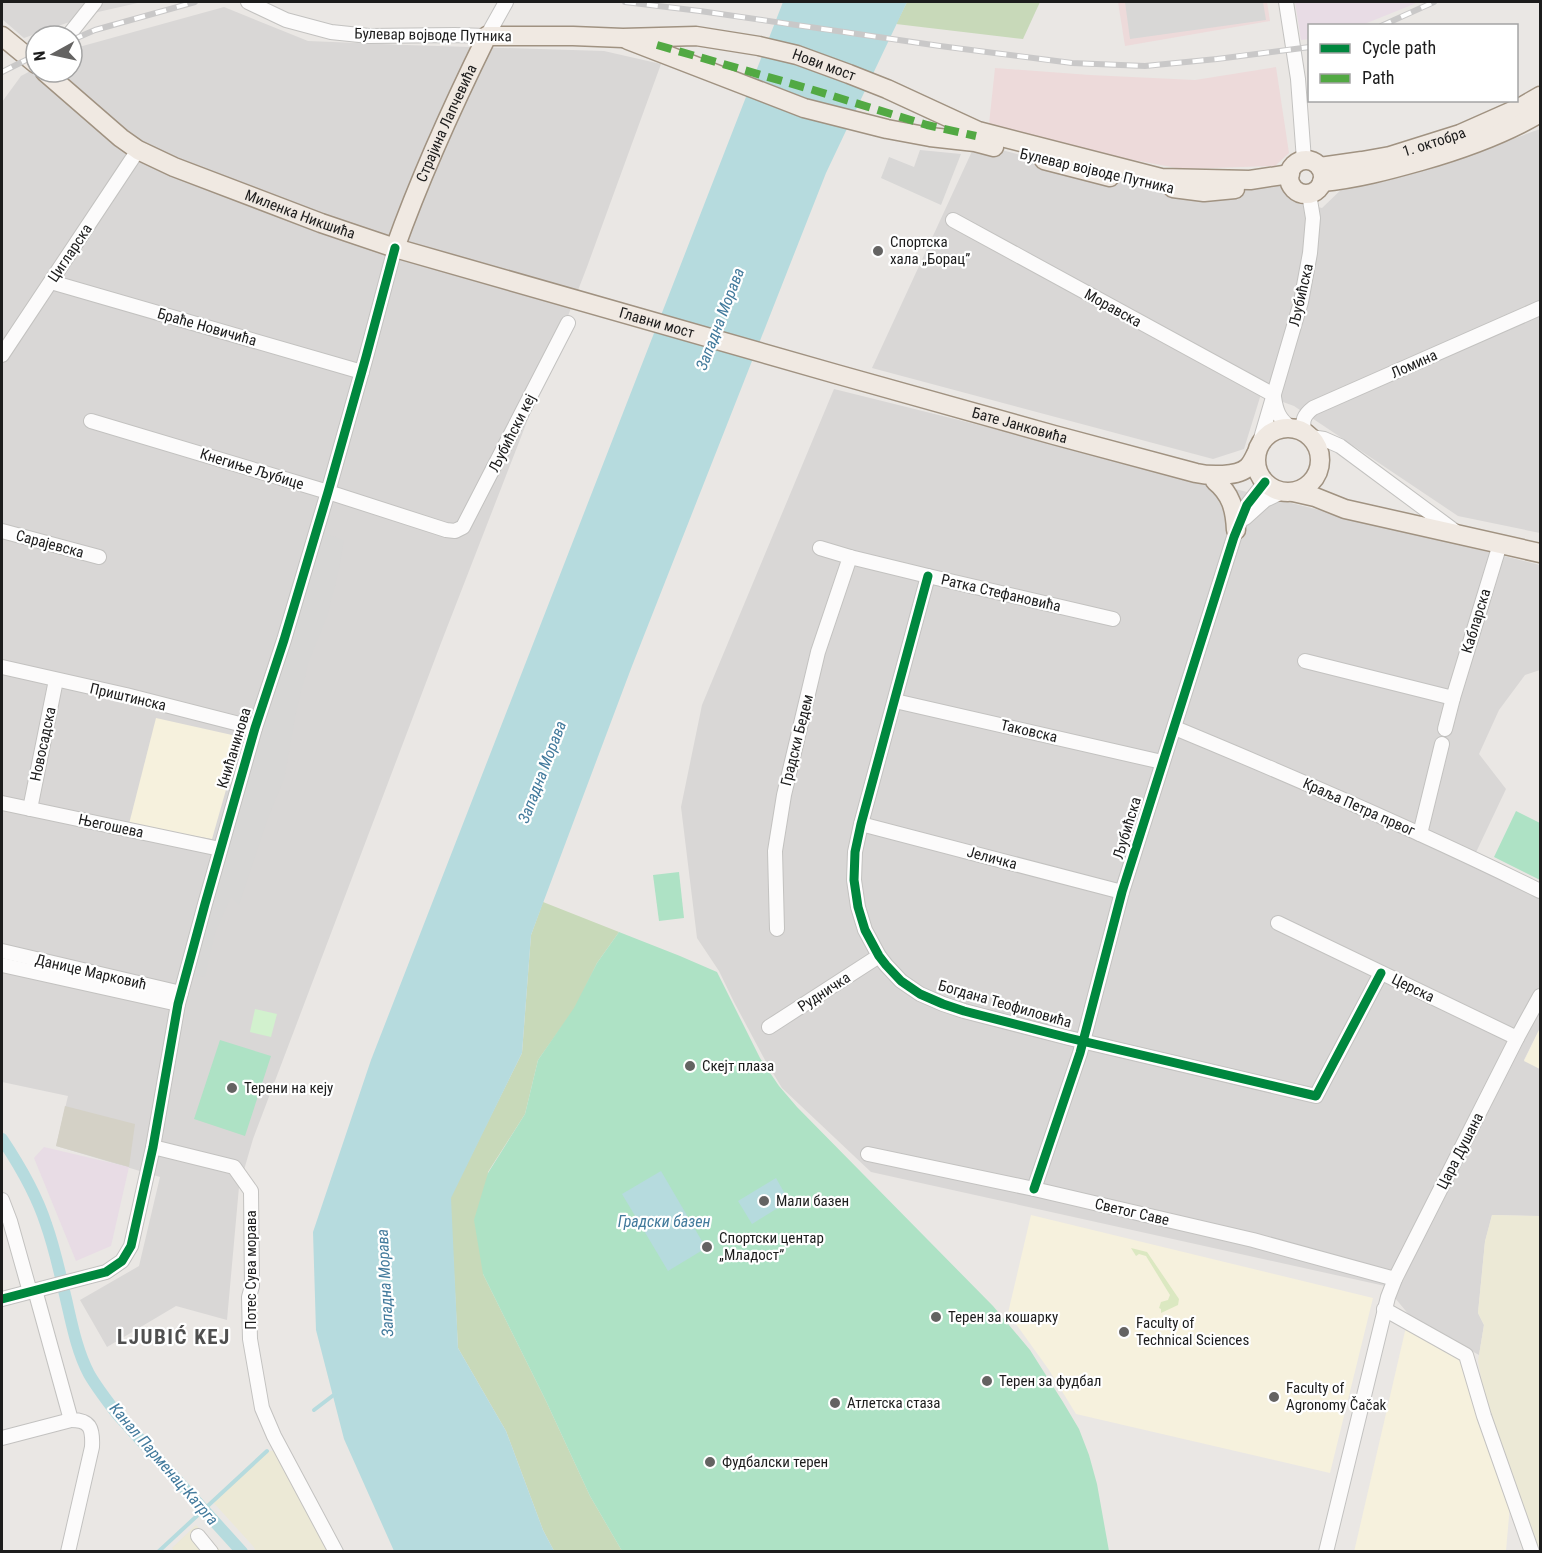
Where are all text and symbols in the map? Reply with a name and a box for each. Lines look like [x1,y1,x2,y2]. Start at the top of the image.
north arrow [24,24,84,84]
legend [1308,24,1518,102]
street label: Булевар војводе Путника [354,25,512,45]
text: Cycle path [1362,37,1436,58]
street label: Нови мост [790,45,858,85]
text: N [30,50,50,62]
street label: Страјина Лапчевића [412,62,481,185]
text: Path [1362,67,1395,88]
street label: 1. октобра [1400,124,1468,160]
street label: Булевар војводе Путника [1018,145,1176,197]
street label: Миленка Никшића [242,186,358,243]
street label: Цигларска [44,221,96,285]
place label: Спортска хала „Борац” [890,233,970,268]
marker: Спортска хала „Борац” [871,244,885,258]
street label: Љубићска [1285,262,1317,328]
water label: Западна Морава [692,265,748,373]
street label: Моравска [1081,285,1145,331]
street label: Браће Новичића [155,304,259,350]
street label: Главни мост [617,304,696,342]
street label: Ломина [1388,346,1440,382]
street label: Љубићски кеј [485,391,539,475]
street label: Бате Јанковића [970,403,1069,447]
street label: Кнегиње Љубице [198,445,306,493]
street label: Сарајевска [14,526,86,562]
street label: Ратка Стефановића [939,570,1063,616]
street label: Кабларска [1458,587,1494,655]
street label: Приштинска [88,679,168,715]
street label: Градски Бедем [777,692,817,788]
street label: Новосадска [26,705,60,783]
street label: Книћанинова [213,706,255,790]
street label: Таковска [999,716,1059,746]
water label: Западна Морава [514,718,570,826]
street label: Краља Петра првог [1300,774,1418,840]
street label: Љубићска [1109,795,1145,861]
street label: Његошева [77,810,145,842]
street label: Јеличка [965,843,1019,873]
street label: Данице Марковић [33,950,149,994]
street label: Рудничка [794,968,854,1016]
street label: Церска [1389,970,1437,1006]
street label: Богдана Теофиловића [936,976,1074,1032]
place label: Скејт плаза [702,1057,774,1075]
marker: Скејт плаза [683,1059,697,1073]
place label: Терени на кеју [244,1079,333,1097]
marker: Терени на кеју [225,1081,239,1095]
street label: Цара Душана [1433,1110,1487,1192]
place label: Мали базен [776,1192,849,1210]
marker: Мали базен [757,1194,771,1208]
street label: Светог Саве [1093,1195,1171,1229]
street label: Потес Сува морава [242,1210,260,1330]
water label: Градски базен [618,1212,710,1231]
water label: Западна Морава [373,1229,397,1337]
place label: Спортски центар „Младост” [719,1229,824,1264]
marker: Спортски центар „Младост” [700,1240,714,1254]
place label: Терен за кошарку [948,1308,1058,1326]
marker: Терен за кошарку [929,1310,943,1324]
place label: Faculty of Technical Sciences [1136,1314,1249,1349]
district label: LJUBIĆ KEJ [117,1325,231,1349]
marker: Faculty of Technical Sciences [1117,1325,1131,1339]
place label: Терен за фудбал [999,1372,1101,1390]
marker: Терен за фудбал [980,1374,994,1388]
place label: Faculty of Agronomy Čačak [1286,1379,1387,1414]
marker: Faculty of Agronomy Čačak [1267,1390,1281,1404]
place label: Атлетска стаза [847,1394,940,1412]
marker: Атлетска стаза [828,1396,842,1410]
water label: Канал Парменац-Катрга [106,1399,222,1529]
place label: Фудбалски терен [722,1453,828,1471]
marker: Фудбалски терен [703,1455,717,1469]

